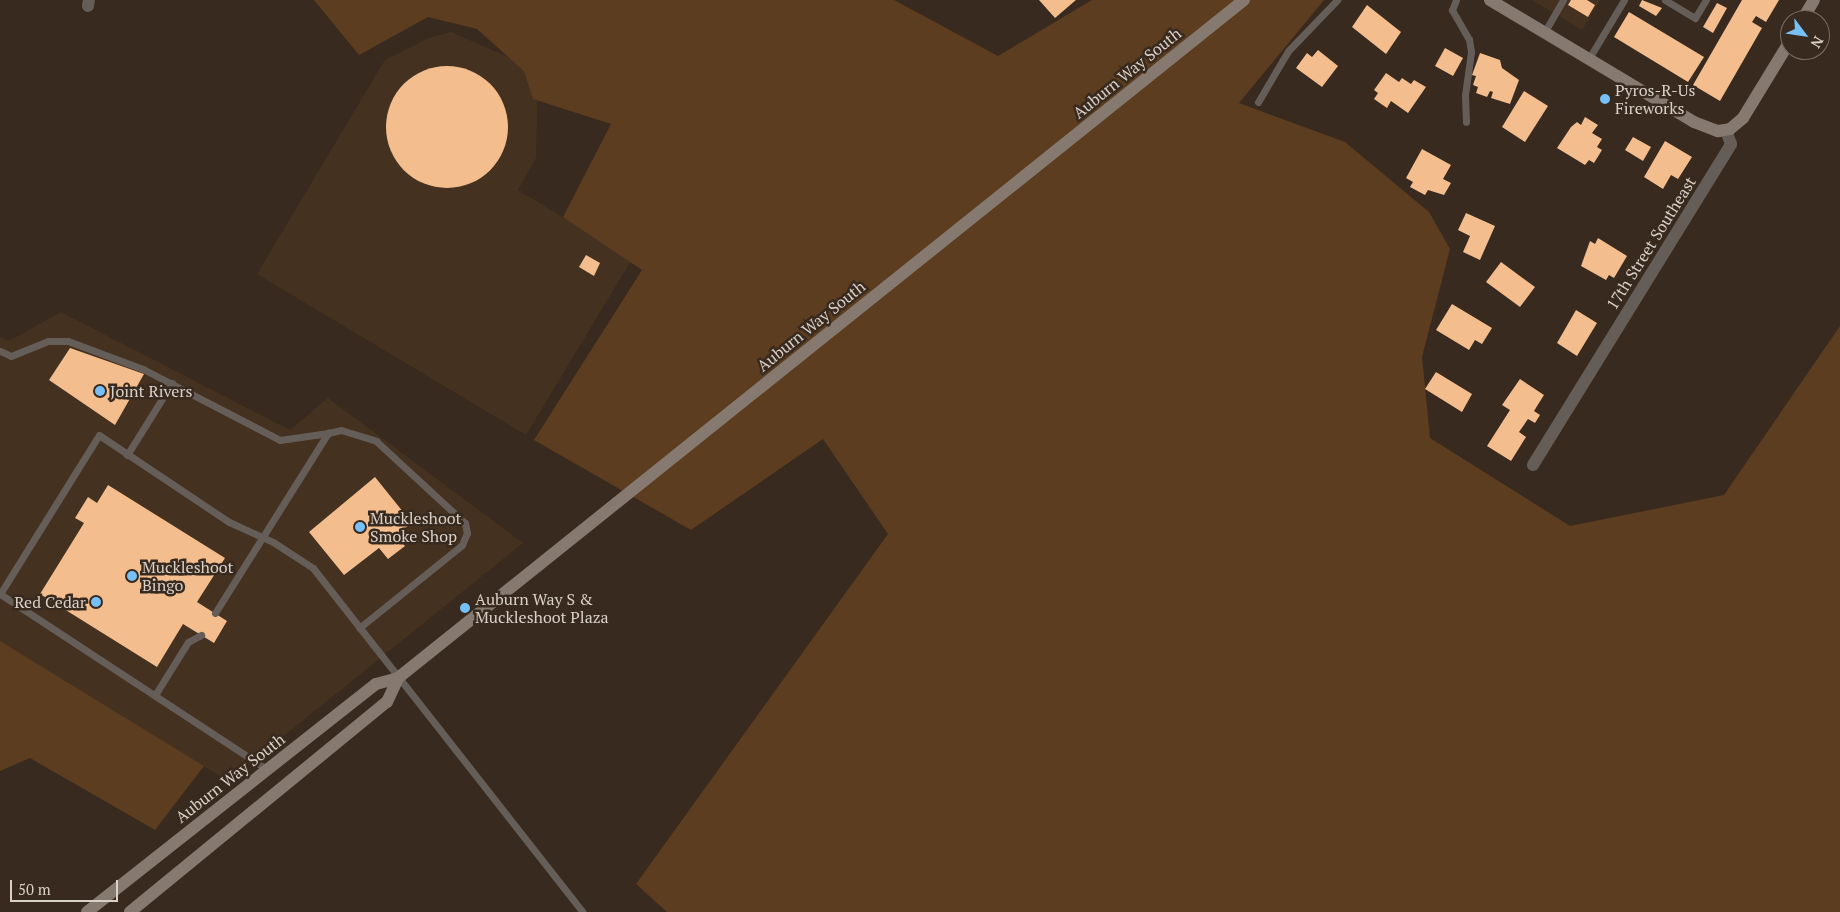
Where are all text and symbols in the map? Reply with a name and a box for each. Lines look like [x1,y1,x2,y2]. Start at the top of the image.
north arrow [1780,10,1830,60]
street label: Auburn Way South [1069,24,1185,122]
text: N [1807,33,1828,52]
place label: Pyros-R-Us Fireworks [1615,80,1696,118]
marker: Pyros-R-Us Fireworks [1599,93,1611,105]
street label: 17th Street Southeast [1602,173,1700,313]
street label: Auburn Way South [753,277,869,375]
place label: Joint Rivers [110,381,192,401]
marker: Joint Rivers [94,385,106,397]
place label: Muckleshoot Smoke Shop [370,508,461,546]
marker: Muckleshoot Smoke Shop [354,521,366,533]
place label: Muckleshoot Bingo [142,557,233,595]
marker: Muckleshoot Bingo [126,570,138,582]
place label: Auburn Way S & Muckleshoot Plaza [475,589,609,627]
place label: Red Cedar [14,592,86,612]
marker: Red Cedar [90,596,102,608]
marker: Auburn Way S & Muckleshoot Plaza [459,602,471,614]
street label: Auburn Way South [172,729,288,827]
scale bar [12,870,120,902]
text: 50 m [18,879,51,899]

